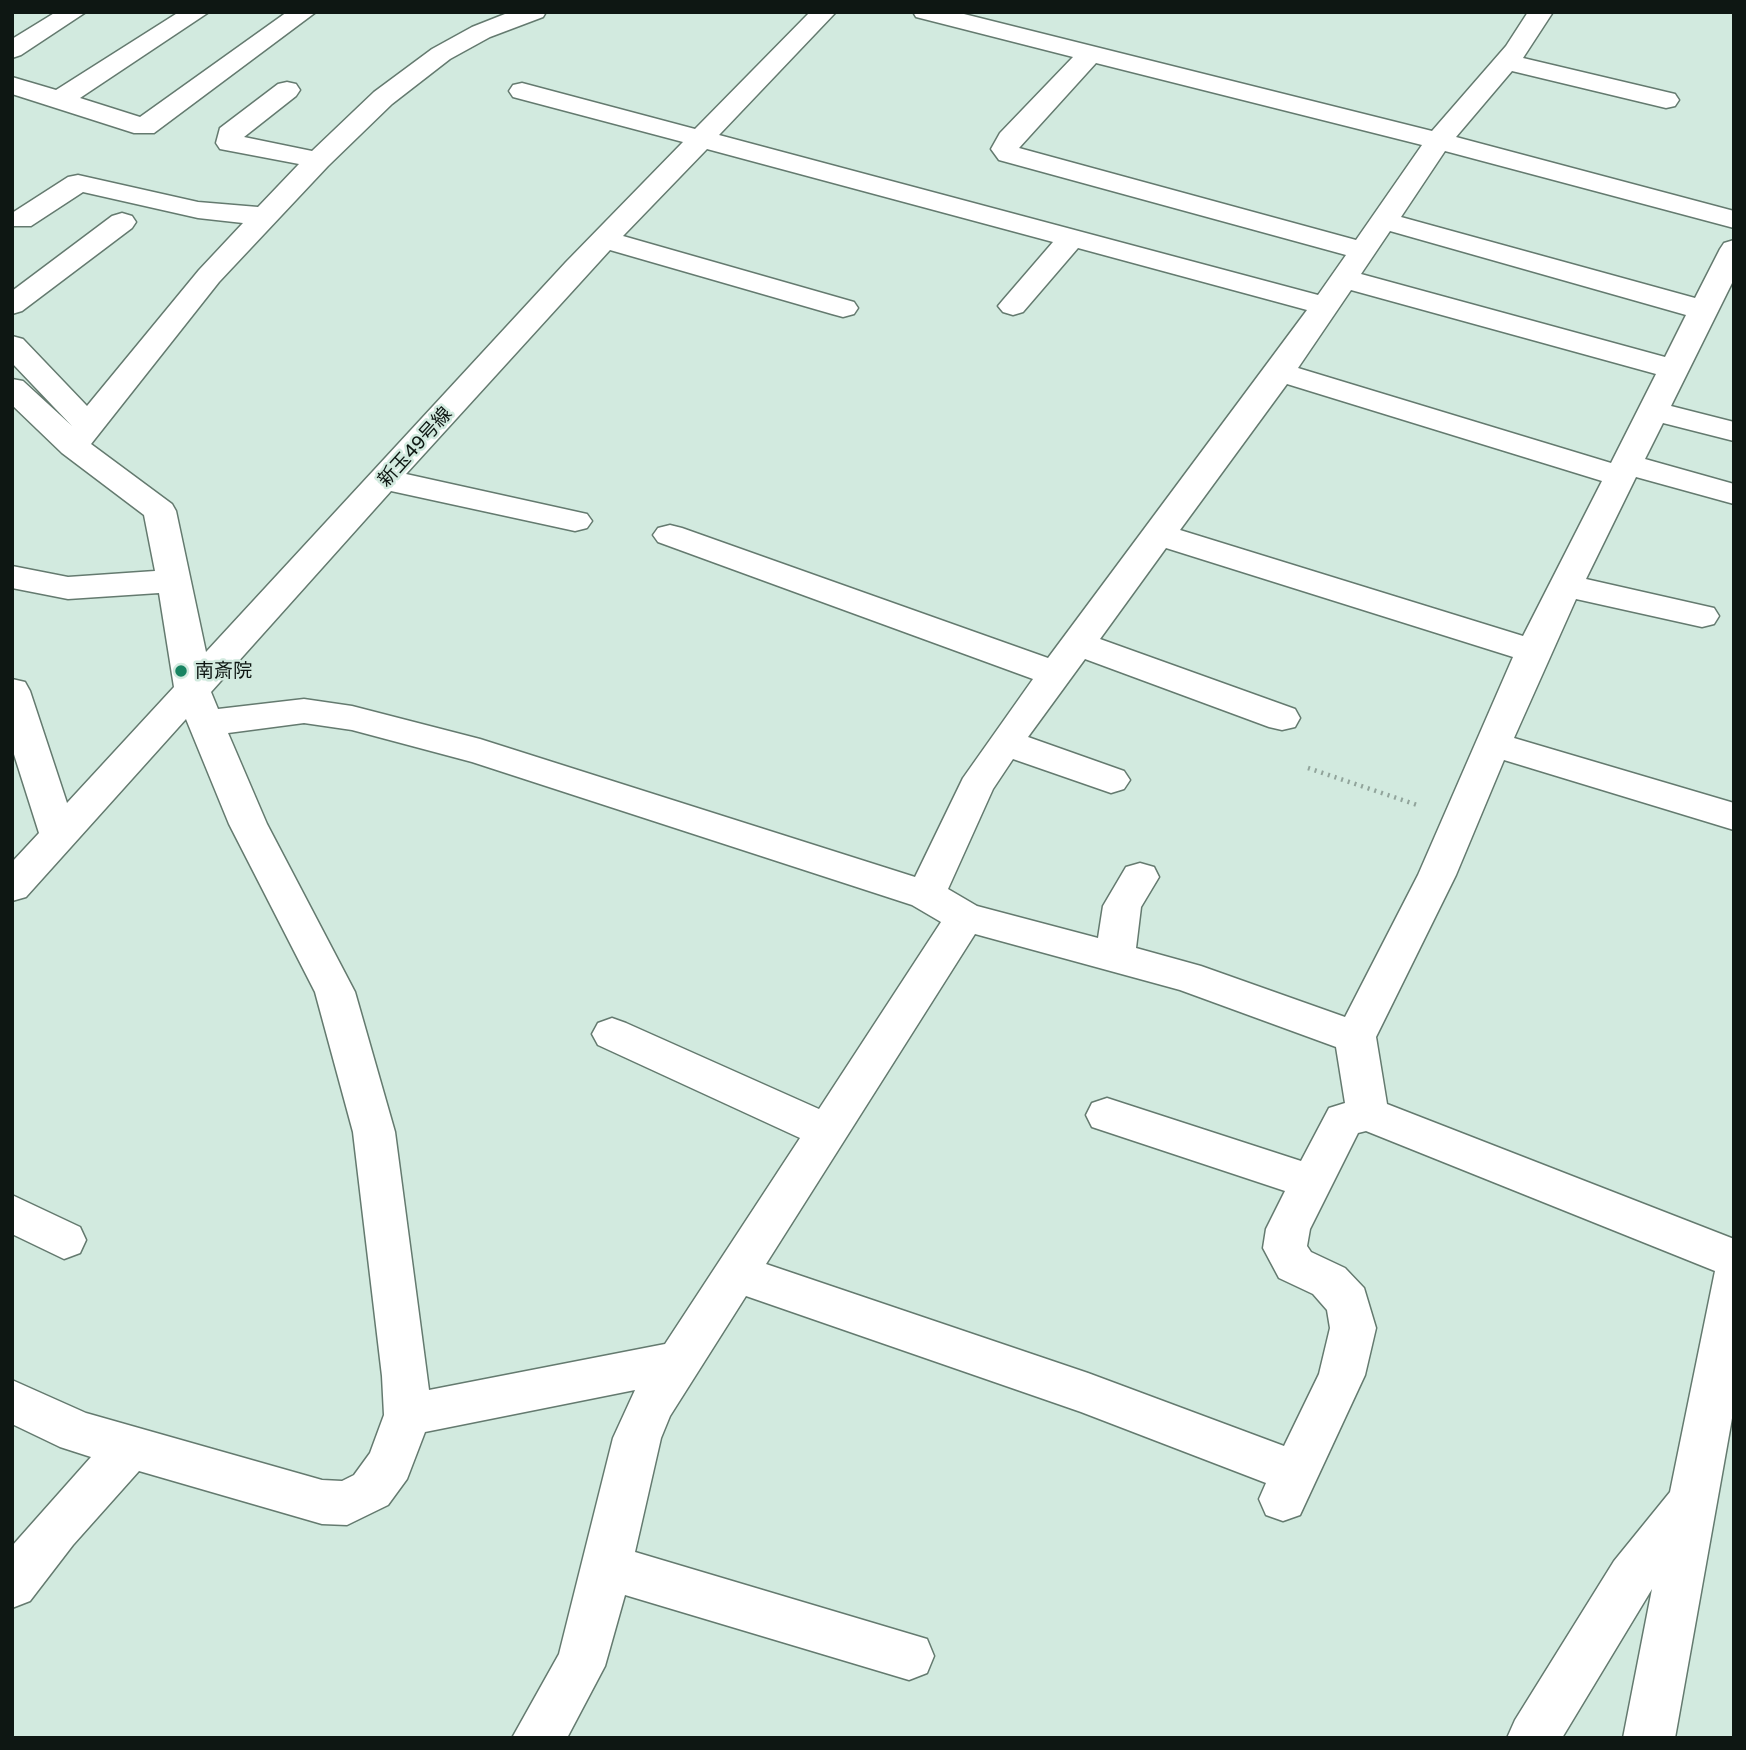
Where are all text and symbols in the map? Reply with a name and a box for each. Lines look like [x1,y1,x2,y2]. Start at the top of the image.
street label: 新玉49号線 [373,403,457,491]
place label: 南斎院 [195,660,252,682]
marker: 南斎院 [173,663,189,679]

